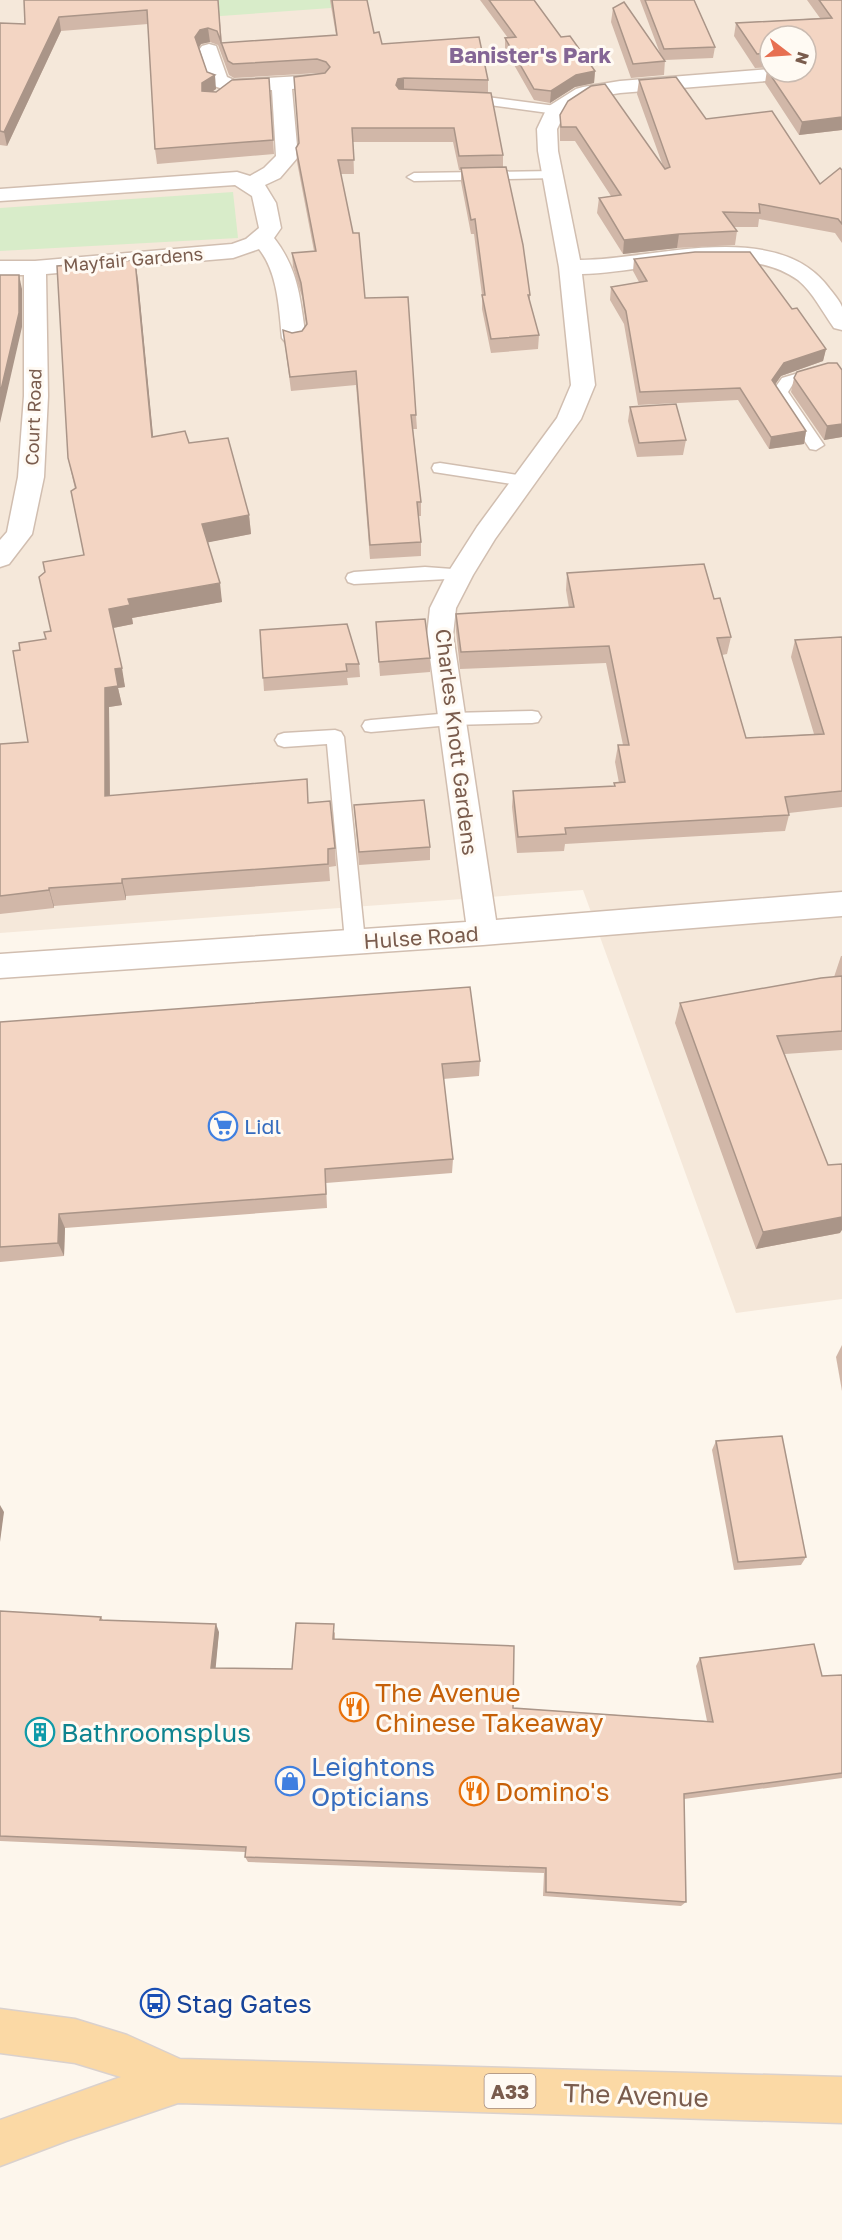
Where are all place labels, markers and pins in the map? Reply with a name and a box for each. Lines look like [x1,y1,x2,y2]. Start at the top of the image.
supermarket icon: Lidl [207,1110,239,1142]
place label: Lidl [244,1113,281,1139]
place label: The Avenue Chinese Takeaway [375,1677,604,1738]
restaurant icon: The Avenue Chinese Takeaway [338,1691,370,1723]
building icon: Bathroomsplus [24,1716,56,1748]
place label: Bathroomsplus [61,1717,251,1748]
place label: Leightons Opticians [311,1751,435,1812]
shop icon: Leightons Opticians [274,1765,306,1797]
restaurant icon: Domino's [458,1775,490,1807]
place label: Domino's [495,1776,610,1807]
bus stop icon: Stag Gates [139,1987,171,2019]
place label: Stag Gates [176,1988,312,2019]

